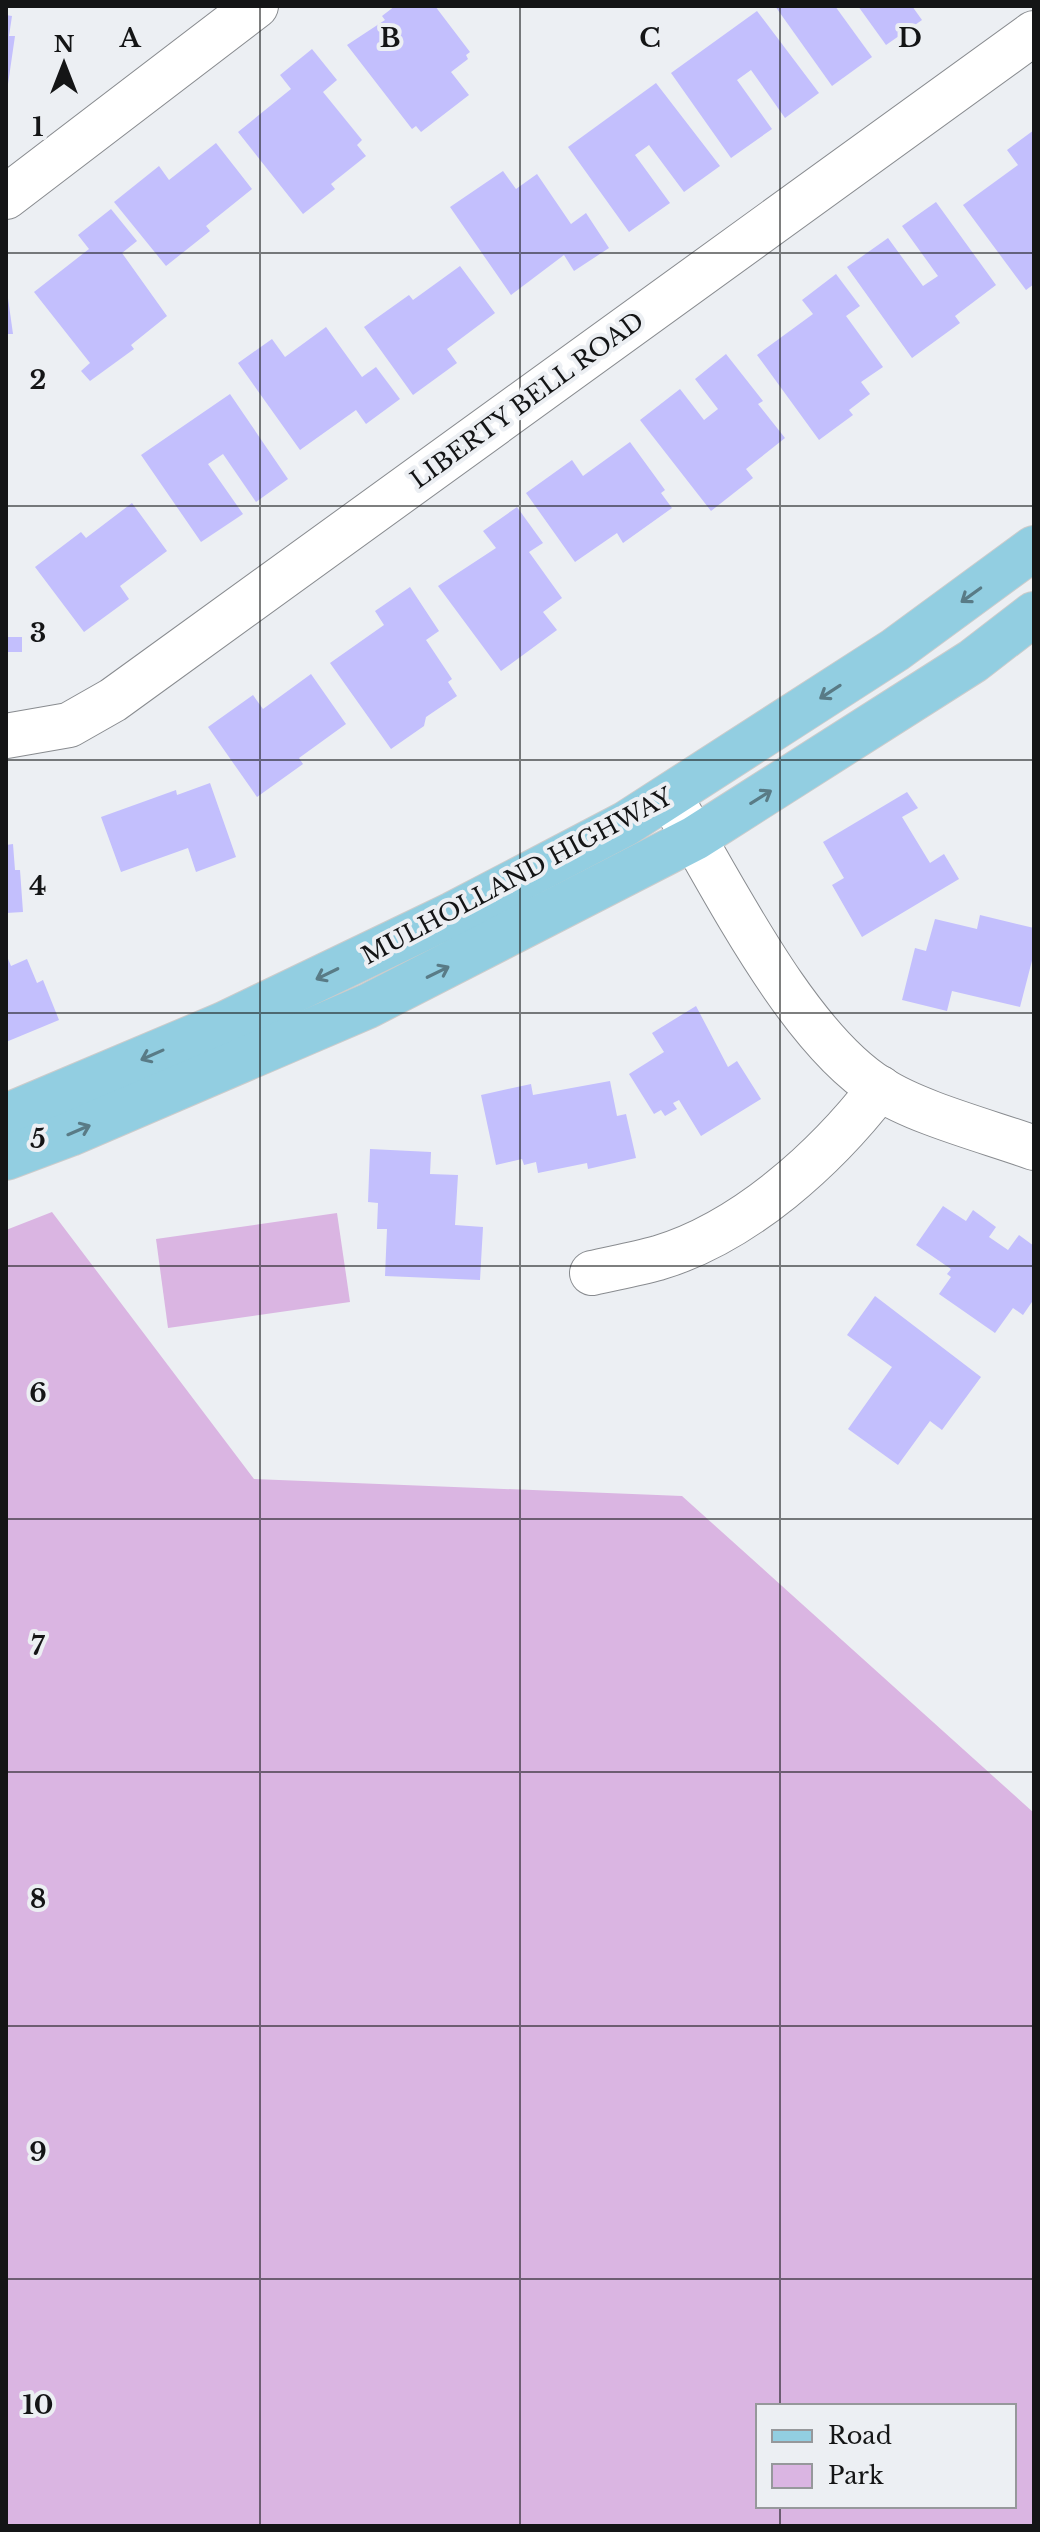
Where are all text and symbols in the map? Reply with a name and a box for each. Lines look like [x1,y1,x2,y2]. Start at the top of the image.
text: A [118,22,141,54]
text: B [380,22,400,54]
text: C [639,22,661,54]
text: D [898,22,922,54]
north arrow [24,24,104,104]
text: N [54,31,75,58]
text: 1 [32,111,44,143]
street label: LIBERTY BELL ROAD [405,306,649,494]
text: 2 [30,364,46,396]
one-way arrow [961,586,982,603]
text: 3 [30,617,46,649]
one-way arrow [819,685,842,701]
street label: MULHOLLAND HIGHWAY [357,781,678,970]
one-way arrow [749,788,772,804]
text: 4 [29,870,47,902]
one-way arrow [425,964,449,979]
one-way arrow [316,967,340,982]
one-way arrow [140,1049,165,1064]
one-way arrow [66,1122,91,1137]
text: 5 [30,1123,46,1155]
text: 6 [29,1377,47,1409]
text: 7 [31,1630,45,1662]
text: 8 [30,1883,46,1915]
text: 9 [29,2136,47,2168]
text: 10 [23,2389,53,2421]
legend [756,2404,1016,2508]
text: Road [828,2421,892,2450]
text: Park [828,2461,884,2490]

